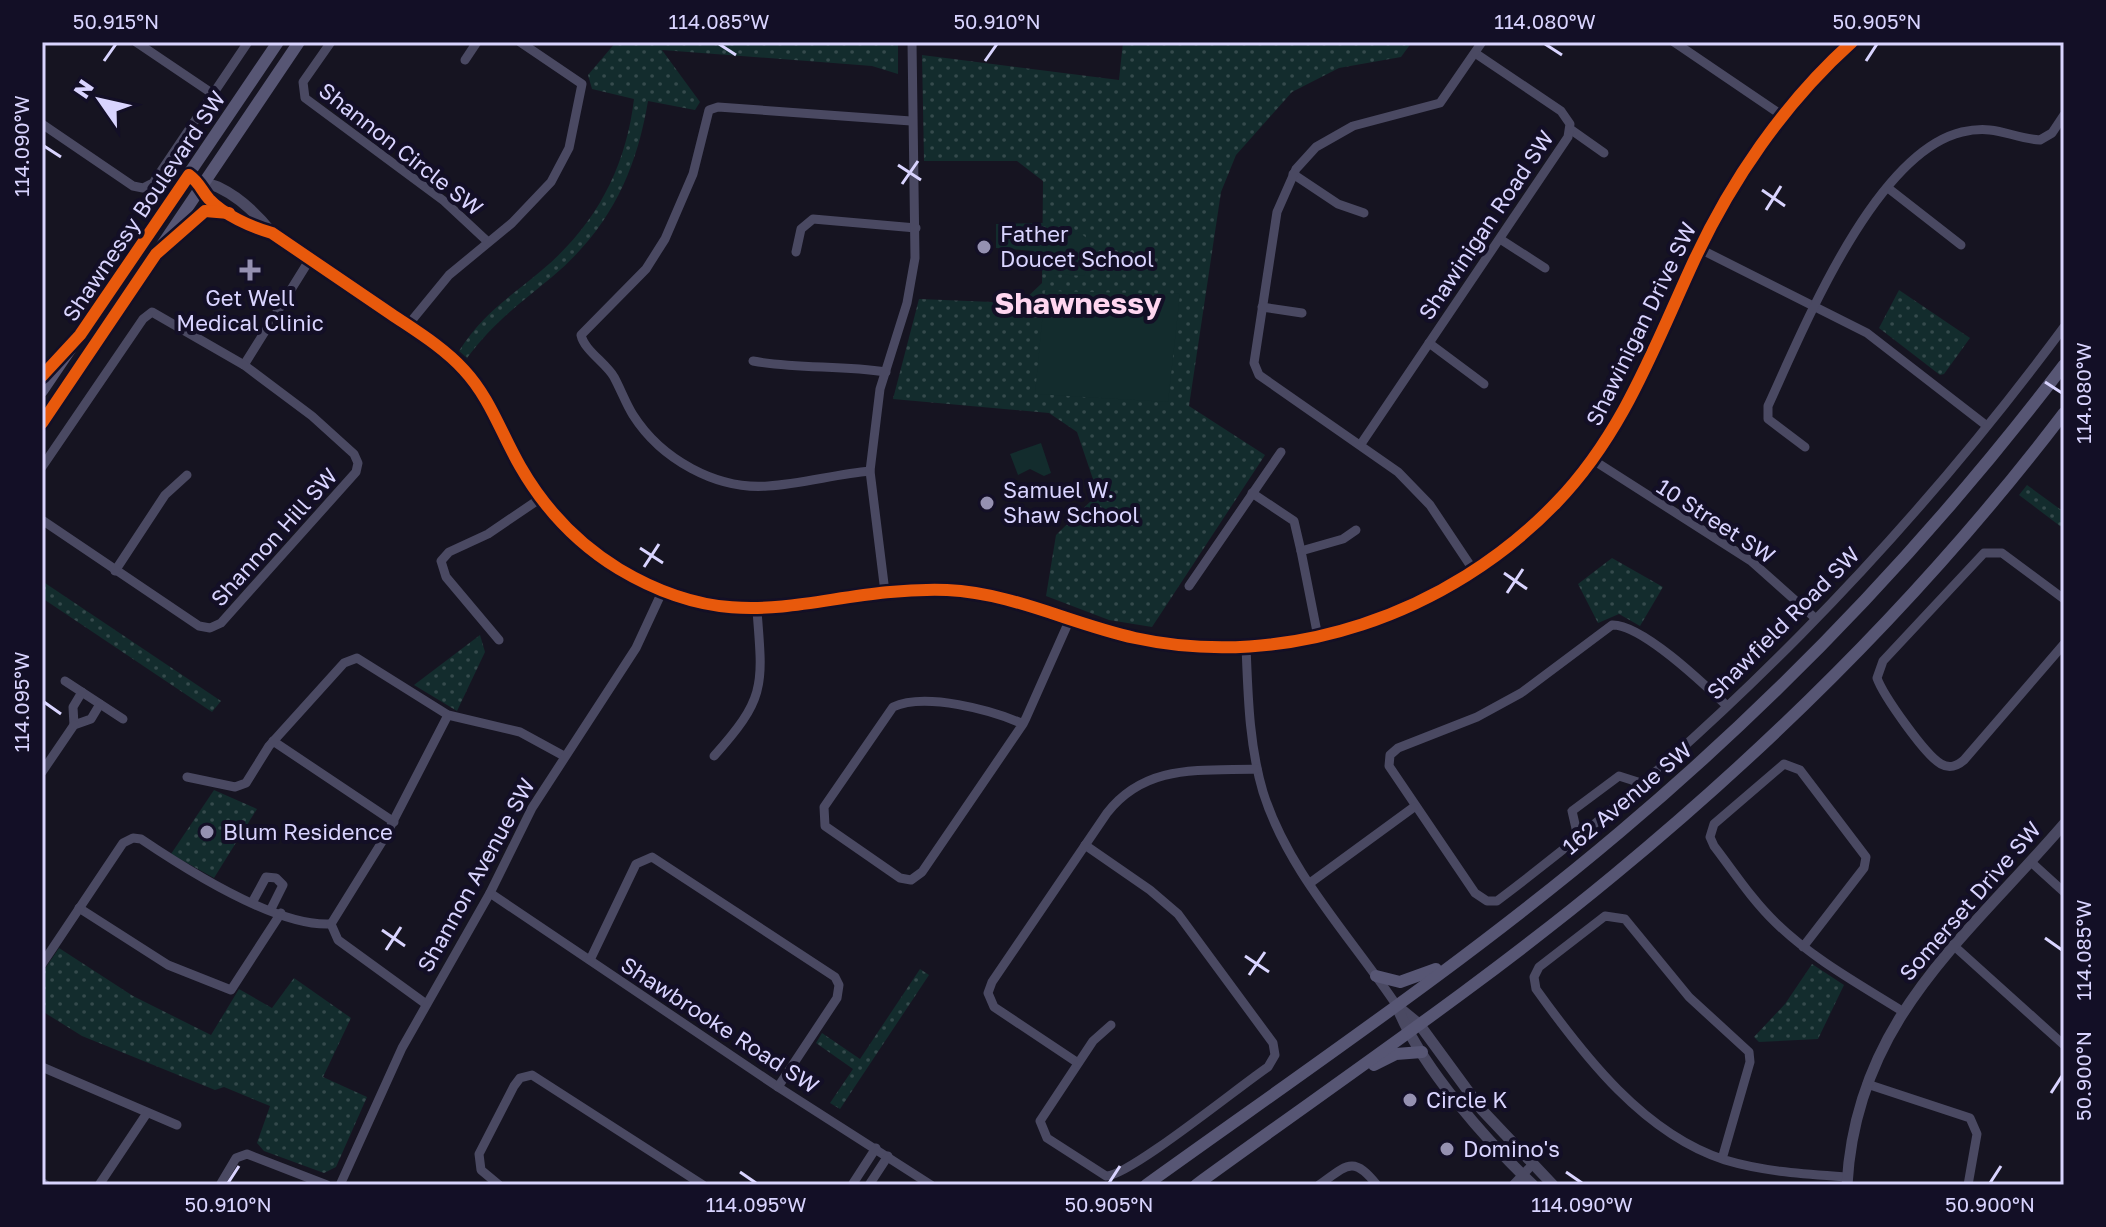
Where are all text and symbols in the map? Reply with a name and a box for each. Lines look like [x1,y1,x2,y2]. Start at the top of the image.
text: 50.915°N [73,9,159,33]
text: 114.085°W [669,9,769,33]
text: 50.910°N [953,9,1041,33]
text: 114.080°W [1494,9,1596,33]
text: 50.905°N [1832,9,1922,33]
north arrow [60,60,140,140]
text: N [67,74,99,103]
street label: Shannon Circle SW [314,76,489,221]
street label: Shawnessy Boulevard SW [56,85,231,326]
text: 114.090°W [9,95,33,197]
street label: Shawinigan Road SW [1412,125,1559,324]
street label: Shawinigan Drive SW [1580,218,1702,430]
place label: Father Doucet School [1000,220,1154,272]
marker: Father Doucet School [975,238,993,256]
marker: Get Well Medical Clinic [239,259,261,281]
place label: Get Well Medical Clinic [176,284,324,336]
district label: Shawnessy [994,285,1162,321]
text: 114.080°W [2071,342,2095,444]
street label: Shannon Hill SW [205,462,343,611]
street label: 10 Street SW [1652,472,1780,569]
place label: Samuel W. Shaw School [1003,476,1139,528]
marker: Samuel W. Shaw School [978,494,996,512]
street label: Shawfield Road SW [1701,541,1865,705]
text: 114.095°W [9,652,33,752]
street label: 162 Avenue SW [1557,736,1697,860]
street label: Shannon Avenue SW [411,773,540,976]
street label: Somerset Drive SW [1893,816,2046,986]
place label: Blum Residence [223,818,393,845]
marker: Blum Residence [198,823,216,841]
text: 114.085°W [2071,900,2095,1000]
street label: Shawbrooke Road SW [616,950,824,1099]
text: 50.900°N [2071,1031,2095,1121]
place label: Circle K [1426,1086,1507,1113]
marker: Circle K [1401,1091,1419,1109]
place label: Domino's [1463,1135,1560,1162]
marker: Domino's [1438,1140,1456,1158]
text: 50.910°N [184,1192,272,1216]
text: 114.095°W [706,1192,806,1216]
text: 50.905°N [1064,1192,1154,1216]
text: 114.090°W [1531,1192,1633,1216]
text: 50.900°N [1945,1192,2035,1216]

